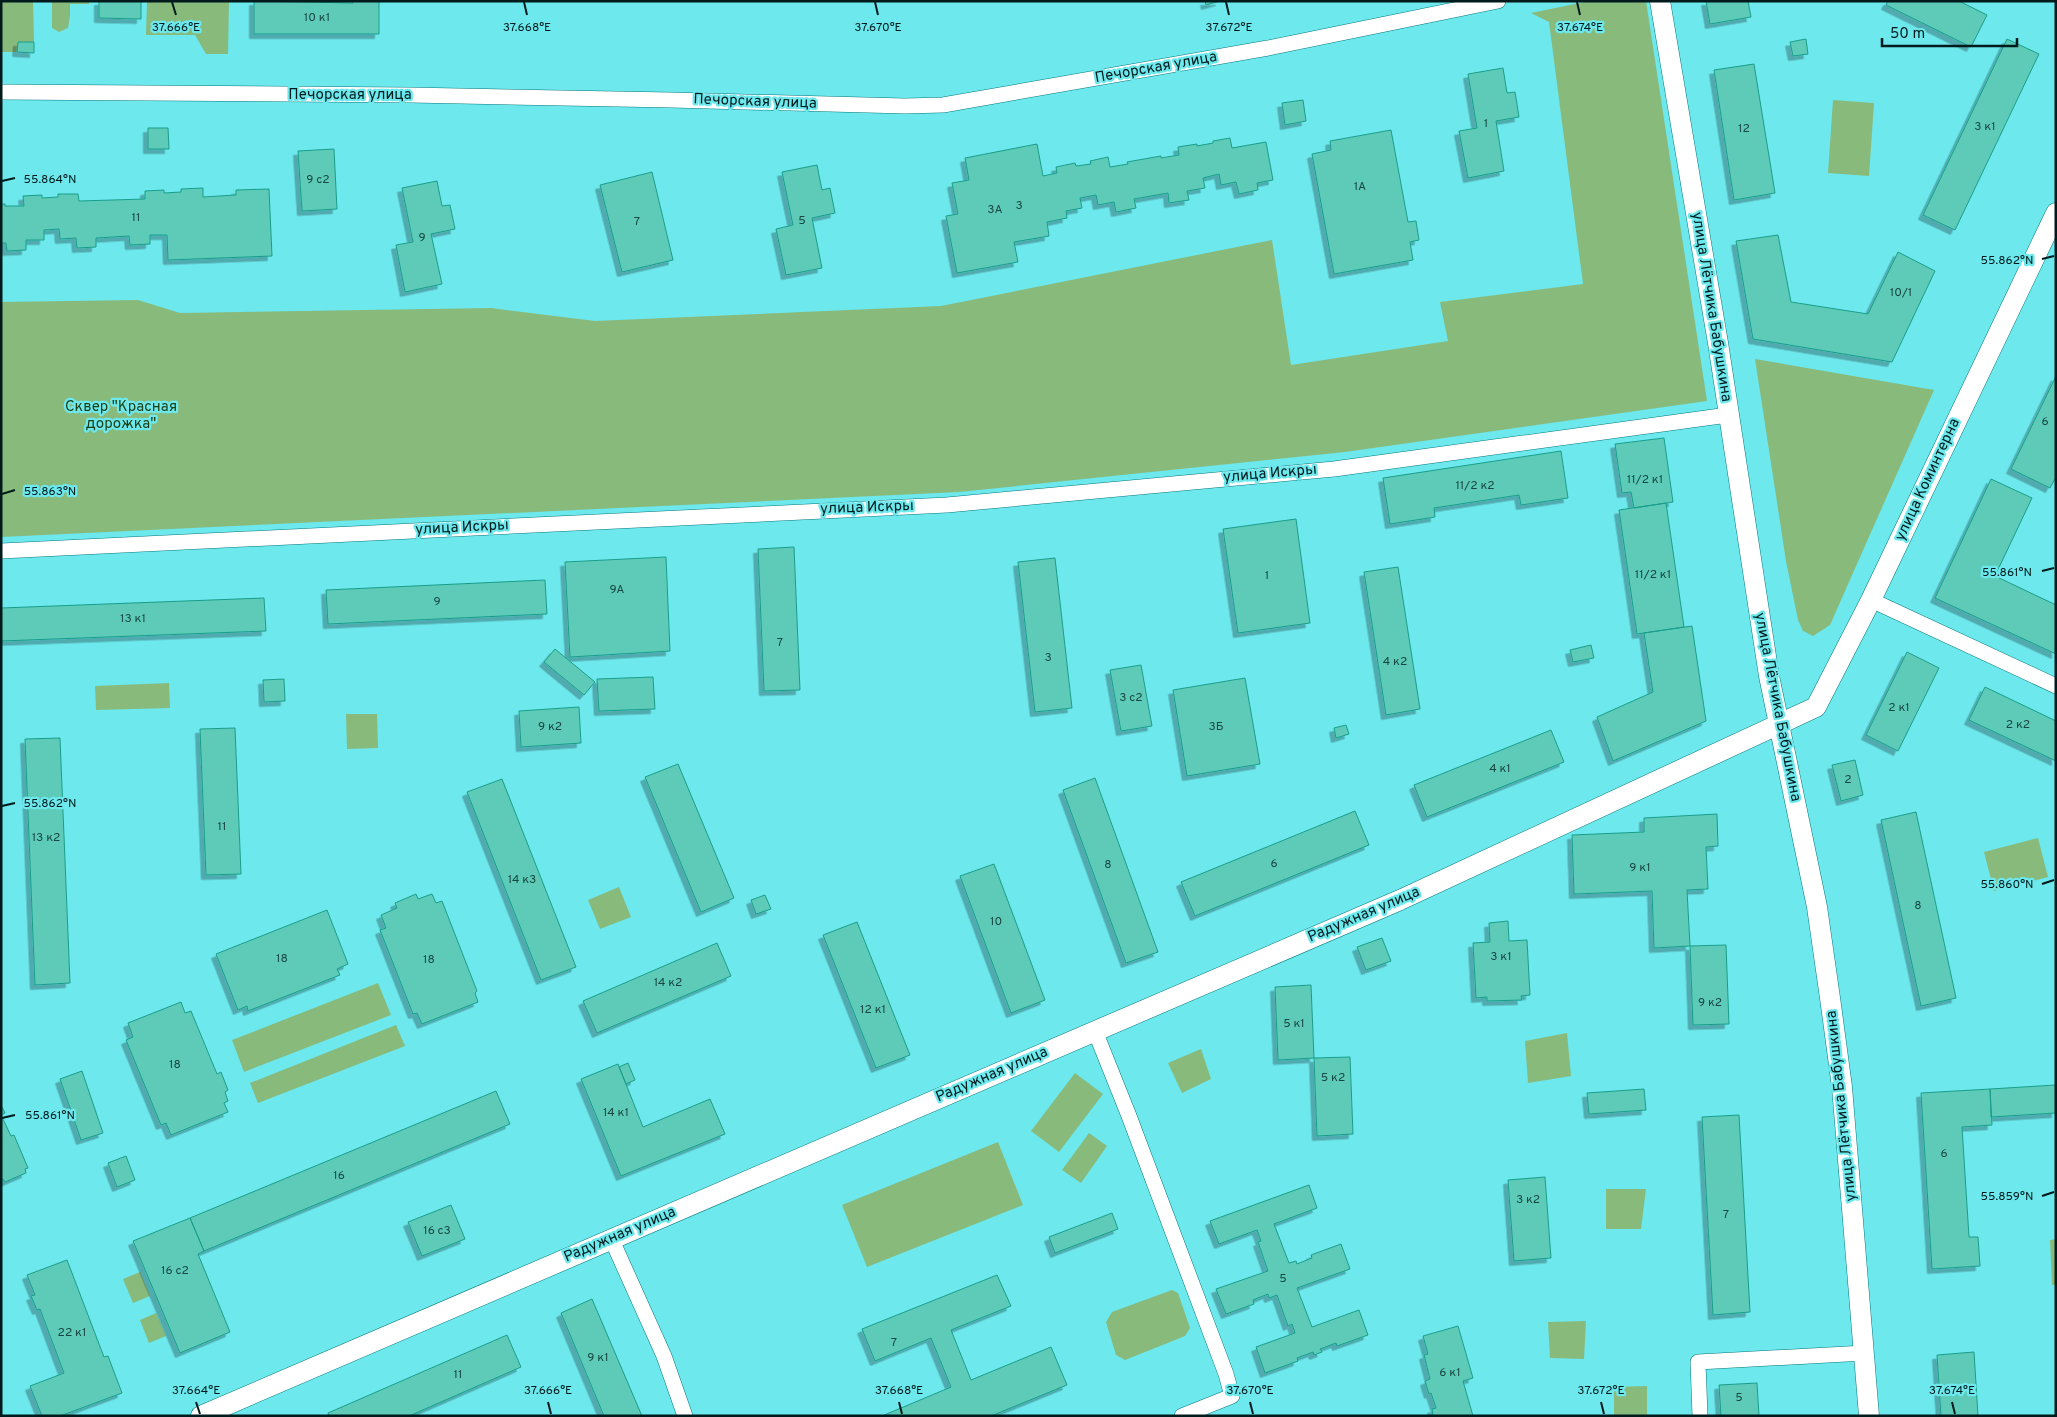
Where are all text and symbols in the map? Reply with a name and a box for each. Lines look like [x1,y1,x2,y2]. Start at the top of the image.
house number: 10 к1 [304,10,330,26]
scale bar [1882,15,2017,47]
text: 37.666°E [152,20,200,36]
text: 37.668°E [503,20,551,36]
text: 37.670°E [854,20,902,36]
text: 37.672°E [1205,20,1253,36]
text: 37.674°E [1557,20,1603,36]
text: 50 m [1890,25,1925,44]
street label: Печорская улица [1094,48,1218,88]
street label: Печорская улица [288,86,412,105]
street label: Печорская улица [693,90,817,114]
house number: 1 [1484,116,1488,132]
house number: 3 к1 [1974,119,1996,135]
house number: 12 [1738,121,1750,137]
text: 55.864°N [24,172,76,188]
house number: 9 с2 [306,172,330,188]
house number: 1A [1354,179,1366,195]
house number: 3 [1015,198,1023,214]
house number: 3А [987,202,1003,218]
house number: 11 [132,210,140,226]
street label: улица Лётчика Бабушкина [1687,211,1735,403]
house number: 5 [798,213,806,229]
house number: 7 [634,214,640,230]
house number: 9 [418,230,426,246]
text: 55.862°N [1981,253,2033,269]
house number: 10/1 [1890,285,1912,301]
park label: Сквер "Красная дорожка" [65,398,177,434]
house number: 6 [2041,414,2049,430]
street label: улица Коминтерна [1891,416,1965,544]
street label: улица Искры [1222,460,1318,488]
house number: 11/2 к1 [1627,472,1663,488]
house number: 11/2 к2 [1455,478,1495,494]
text: 55.863°N [24,484,76,500]
street label: улица Искры [820,497,914,519]
street label: улица Искры [415,516,509,540]
text: 55.861°N [1982,565,2032,581]
house number: 11/2 к1 [1635,567,1671,583]
house number: 1 [1265,568,1269,584]
house number: 9А [610,582,624,598]
house number: 9 [433,594,441,610]
house number: 13 к1 [120,611,146,627]
street label: улица Лётчика Бабушкина [1749,611,1805,803]
house number: 7 [777,635,783,651]
house number: 3 [1044,650,1052,666]
house number: 4 к2 [1383,654,1407,670]
house number: 3 с2 [1119,690,1143,706]
house number: 2 к1 [1888,700,1910,716]
house number: 2 к2 [2006,717,2030,733]
house number: 9 к2 [538,719,562,735]
house number: 3Б [1208,719,1224,735]
house number: 4 к1 [1489,761,1511,777]
house number: 2 [1844,772,1852,788]
text: 55.862°N [24,796,76,812]
house number: 11 [218,819,226,835]
house number: 13 к2 [32,830,60,846]
house number: 6 [1270,856,1278,872]
house number: 8 [1104,857,1112,873]
house number: 9 к1 [1629,860,1651,876]
house number: 14 к3 [508,872,536,888]
text: 55.860°N [1980,877,2034,893]
street label: Радужная улица [1305,883,1423,947]
house number: 8 [1914,898,1922,914]
house number: 10 [990,914,1002,930]
house number: 3 к1 [1490,949,1512,965]
house number: 18 [276,951,288,967]
house number: 18 [423,952,435,968]
house number: 14 к2 [654,975,682,991]
house number: 9 к2 [1698,995,1722,1011]
house number: 12 к1 [860,1002,886,1018]
street label: улица Лётчика Бабушкина [1823,1010,1861,1202]
house number: 5 к1 [1283,1016,1305,1032]
street label: Радужная улица [933,1043,1051,1107]
house number: 18 [169,1057,181,1073]
house number: 5 к2 [1321,1070,1345,1086]
house number: 14 к1 [603,1105,629,1121]
text: 55.861°N [25,1108,75,1124]
house number: 6 [1940,1146,1948,1162]
house number: 16 [333,1168,345,1184]
text: 55.859°N [1981,1189,2033,1205]
house number: 3 к2 [1516,1192,1540,1208]
street label: Радужная улица [561,1203,679,1267]
house number: 7 [1723,1207,1729,1223]
house number: 16 с3 [423,1223,451,1239]
house number: 16 с2 [161,1263,189,1279]
house number: 5 [1279,1271,1287,1287]
house number: 22 к1 [58,1325,86,1341]
house number: 7 [891,1335,897,1351]
house number: 9 к1 [587,1350,609,1366]
house number: 6 к1 [1439,1365,1461,1381]
house number: 11 [454,1367,462,1383]
text: 37.664°E [172,1383,220,1399]
text: 37.666°E [524,1383,572,1399]
text: 37.668°E [875,1383,923,1399]
text: 37.670°E [1226,1383,1274,1399]
text: 37.672°E [1577,1383,1625,1399]
text: 37.674°E [1929,1383,1975,1399]
house number: 5 [1735,1390,1743,1406]

